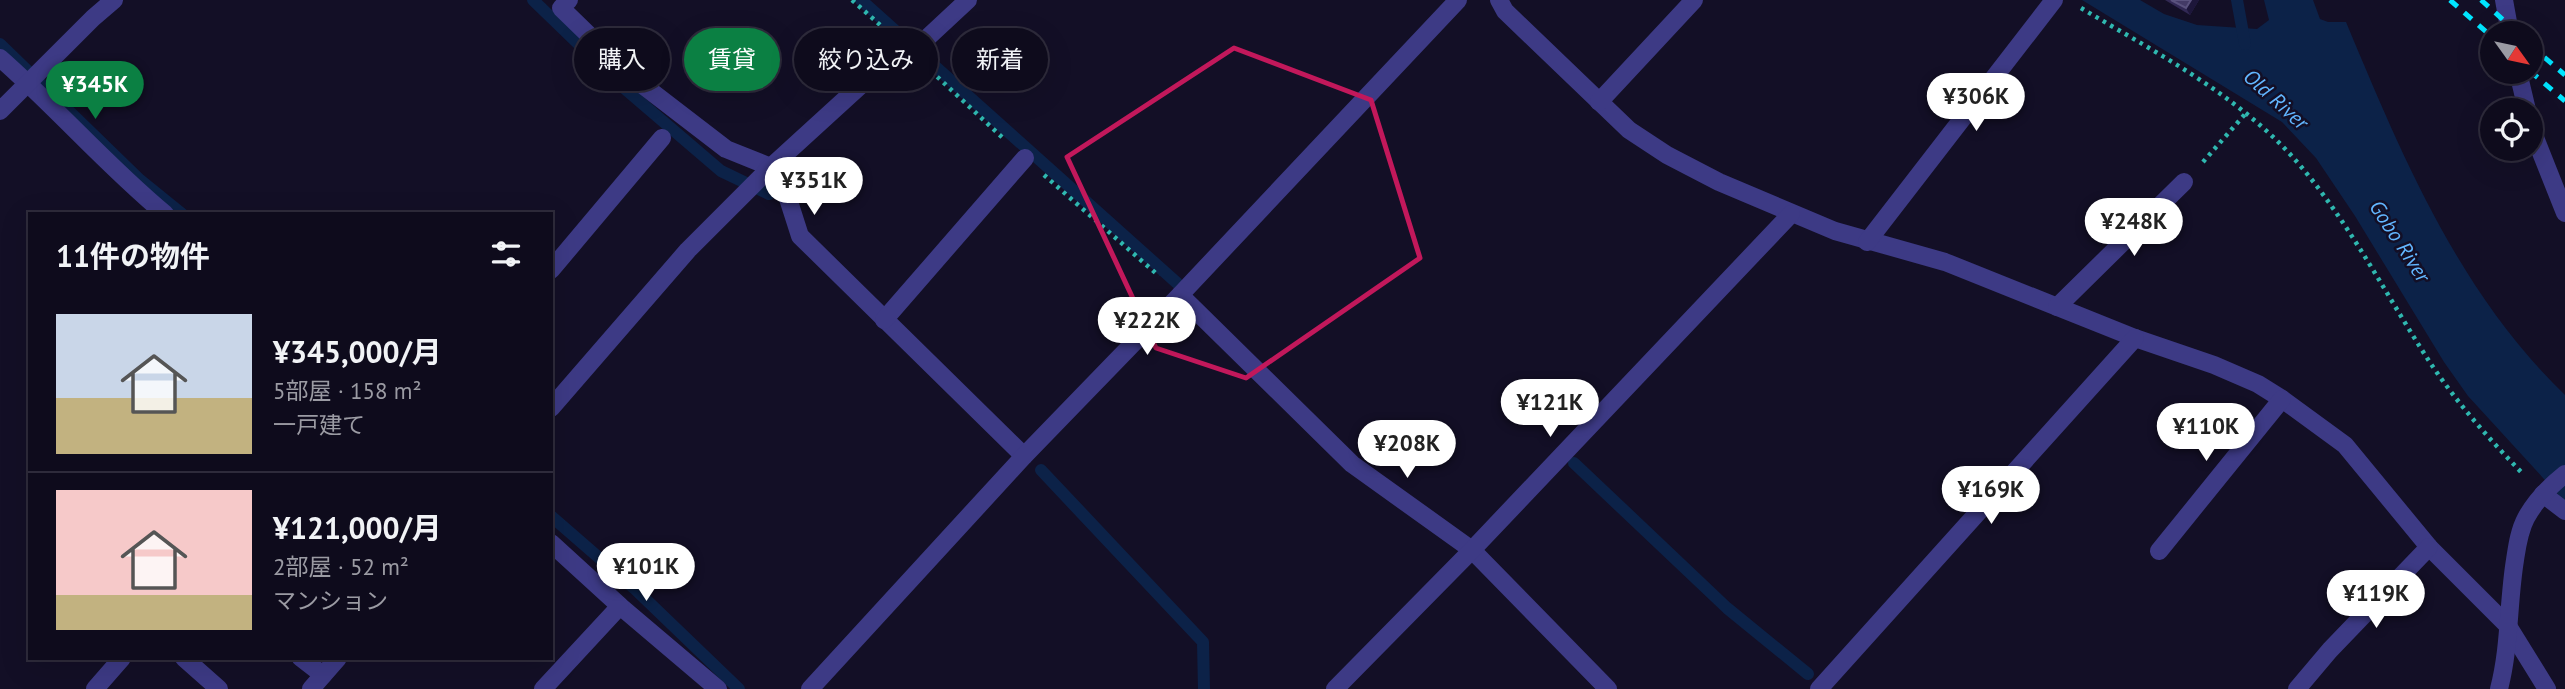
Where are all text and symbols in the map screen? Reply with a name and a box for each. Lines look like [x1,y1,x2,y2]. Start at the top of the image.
north arrow [2480,21,2543,84]
map controls [2480,21,2543,161]
chip: 購入 [574,28,670,91]
chip: 賃貸 [684,28,780,91]
chip: 絞り込み [794,28,938,91]
chip: 新着 [952,28,1048,91]
pin: ¥345K [46,61,144,121]
water label: Old River [2238,63,2316,137]
text: ¥345K [62,69,128,98]
pin: ¥306K [1927,74,2025,133]
text: ¥306K [1943,81,2009,110]
button: locate [2480,98,2543,161]
pin: ¥351K [765,158,863,217]
text: ¥351K [781,165,847,194]
water label: Gobo River [2364,195,2438,289]
pin: ¥248K [2085,198,2183,258]
text: ¥248K [2101,206,2167,235]
icon: filters [487,235,525,273]
text: 11件の物件 [56,236,210,275]
pin: ¥222K [1098,298,1196,357]
text: ¥222K [1114,305,1180,334]
text: ¥345,000/月 [273,332,442,371]
icon: home [112,342,196,426]
text: 5部屋 · 158 m² [273,376,421,405]
pin: ¥121K [1501,380,1599,439]
text: ¥121K [1517,387,1583,416]
pin: ¥110K [2157,404,2255,463]
text: 一戸建て [273,410,365,439]
text: ¥110K [2173,411,2239,440]
pin: ¥208K [1358,420,1456,480]
text: ¥208K [1374,428,1440,457]
pin: ¥169K [1942,466,2040,526]
text: ¥169K [1958,474,2024,503]
text: ¥121,000/月 [273,508,442,547]
icon: home [112,518,196,602]
pin: ¥101K [597,544,695,603]
text: ¥101K [613,551,679,580]
text: 2部屋 · 52 m² [273,552,409,581]
pin: ¥119K [2327,570,2425,630]
text: ¥119K [2343,578,2409,607]
text: マンション [273,586,388,615]

